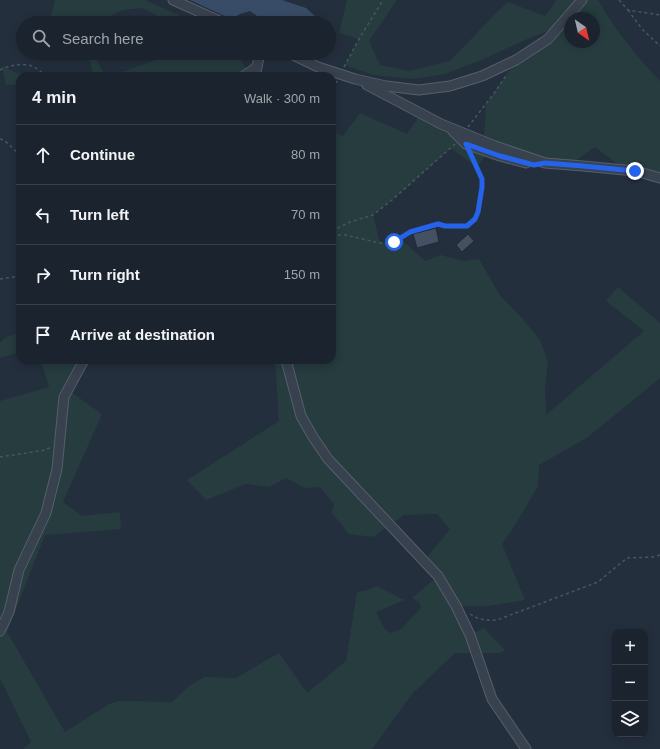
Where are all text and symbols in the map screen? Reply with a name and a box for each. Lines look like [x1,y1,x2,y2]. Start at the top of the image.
north arrow [564,12,600,48]
search box [16,16,336,60]
icon: search [30,27,52,49]
text: Search here [62,30,144,47]
text: 4 min [32,88,76,107]
text: Walk · 300 m [244,91,320,106]
icon: ahead [32,144,54,166]
text: Continue [70,146,135,163]
text: 80 m [291,147,320,162]
route end [626,162,644,180]
icon: left [32,204,54,226]
text: Turn left [70,206,129,223]
text: 70 m [291,207,320,222]
route start [385,233,403,251]
icon: right [32,264,54,286]
text: Turn right [70,266,140,283]
text: 150 m [284,267,320,282]
icon: arrive [32,324,54,346]
text: Arrive at destination [70,326,215,343]
map controls [612,629,648,737]
button: + [612,629,648,665]
button: − [612,665,648,701]
button: layers [612,701,648,737]

